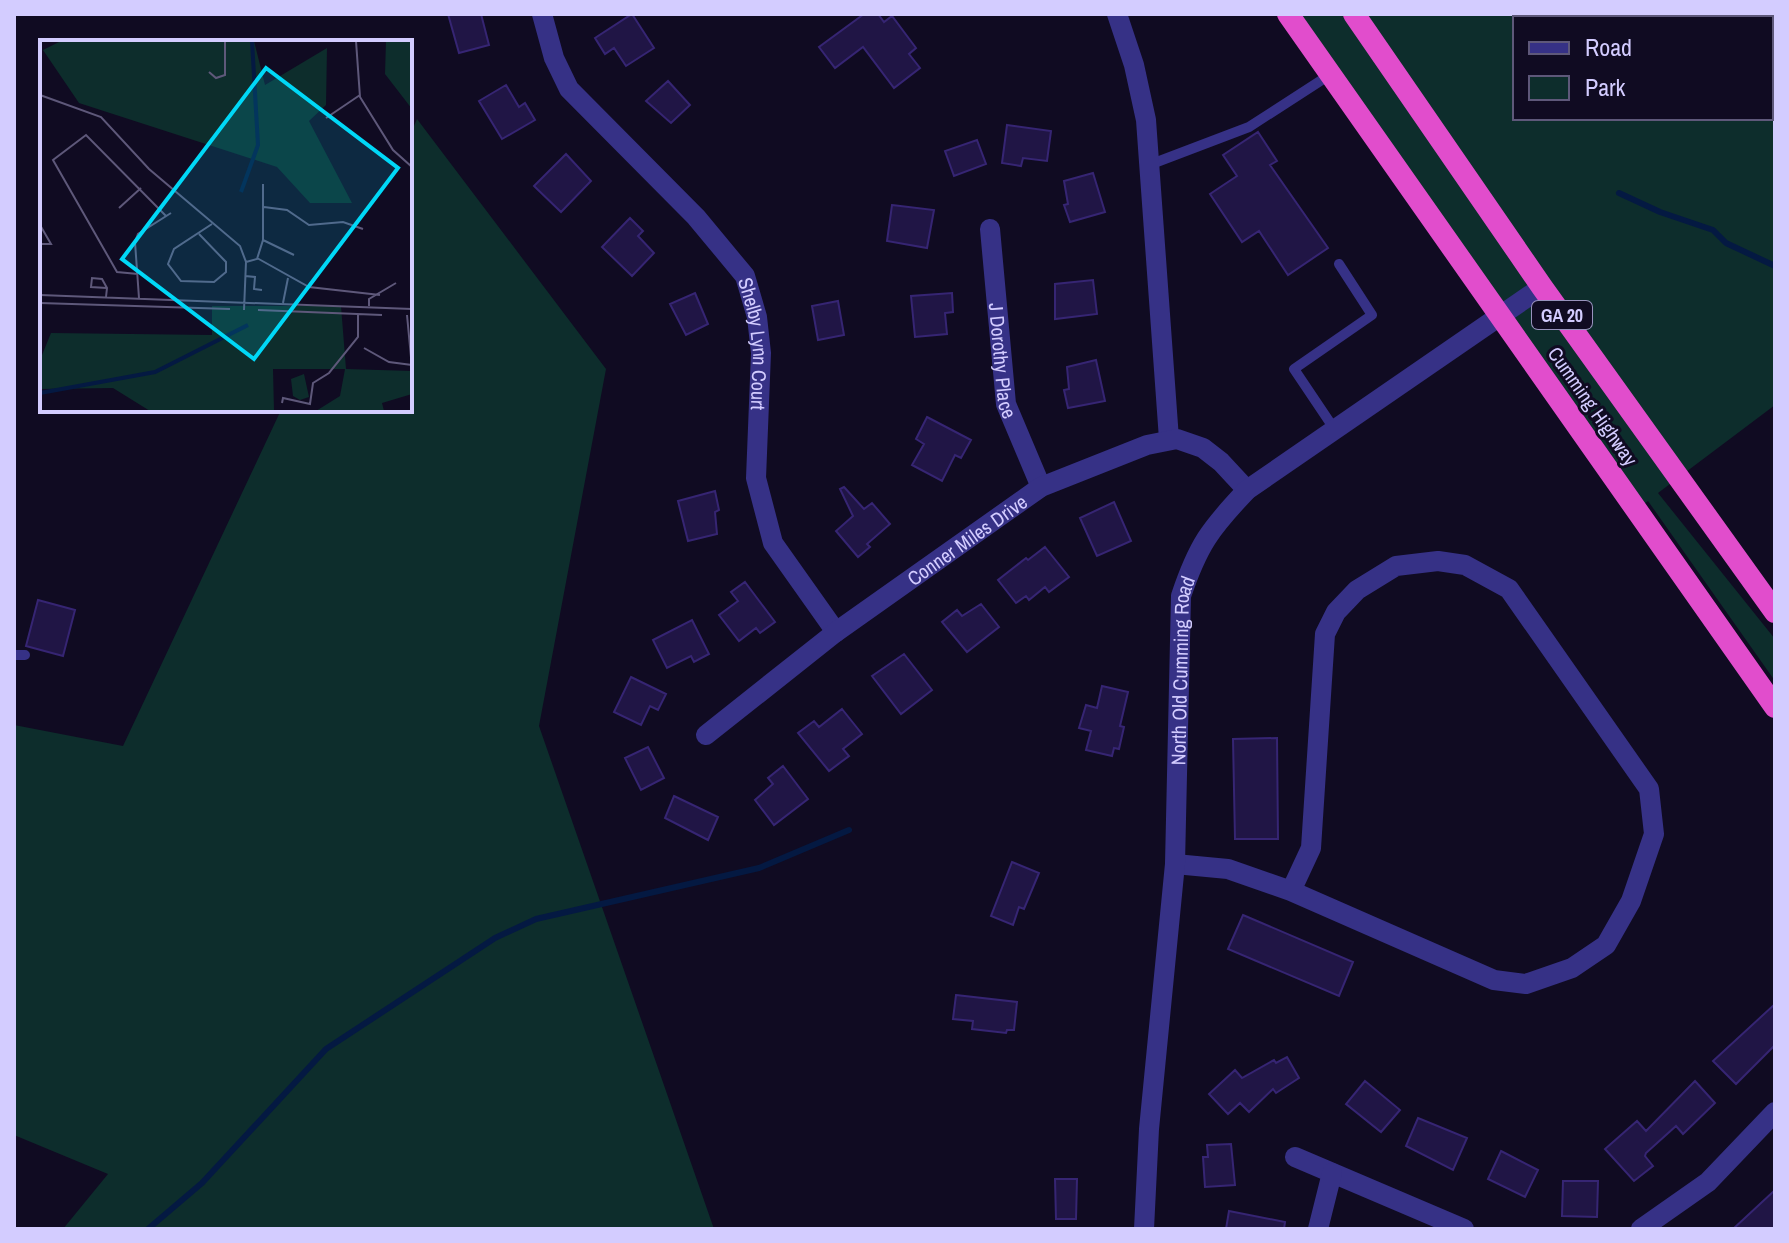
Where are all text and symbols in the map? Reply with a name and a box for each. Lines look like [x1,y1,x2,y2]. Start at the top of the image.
legend [1513,16,1773,120]
text: Road [1585,31,1632,63]
inset map [40,40,412,412]
text: Park [1585,71,1626,103]
street label: Shelby Lynn Court [733,274,775,411]
road number: GA 20 [1532,301,1592,329]
street label: J Dorothy Place [983,302,1024,422]
street label: Cumming Highway [1542,341,1645,472]
street label: Conner Miles Drive [901,488,1032,591]
street label: North Old Cumming Road [1164,572,1200,766]

